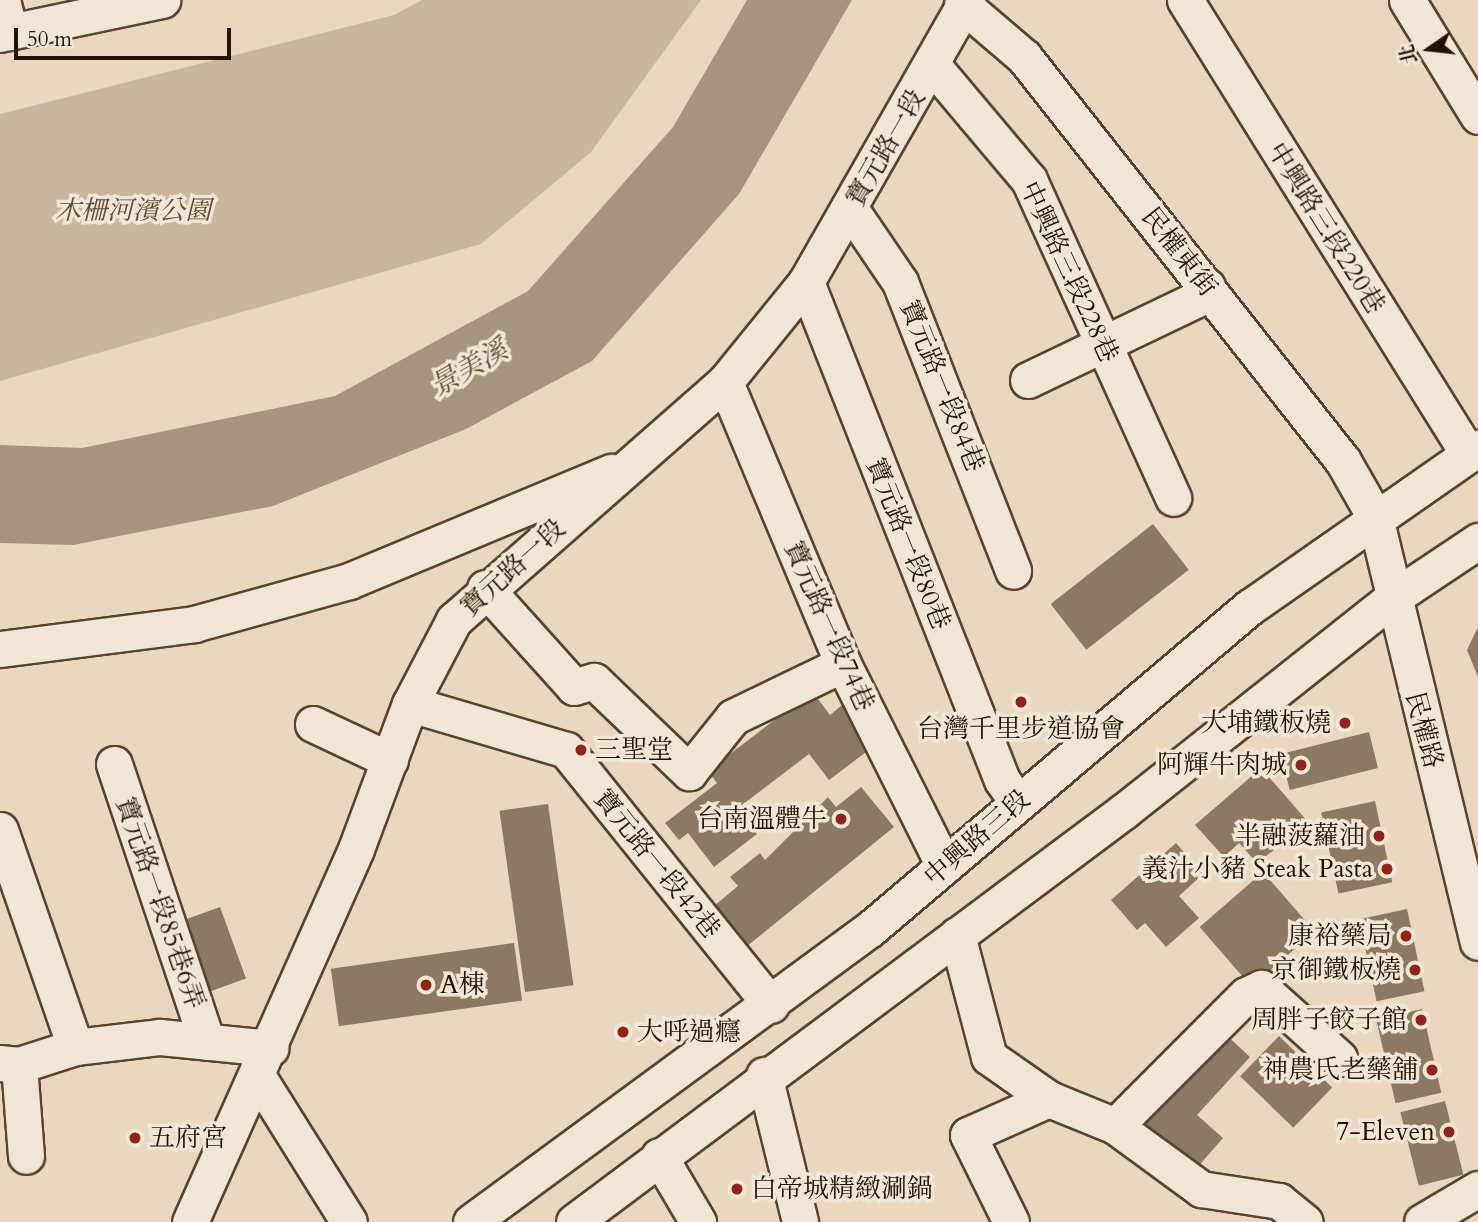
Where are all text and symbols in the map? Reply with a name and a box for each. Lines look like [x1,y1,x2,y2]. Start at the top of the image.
scale bar [18,14,234,58]
north arrow [1394,14,1464,84]
text: 50 m [27,25,72,54]
text: 北 [1394,42,1424,66]
street label: 寶元路一段 [840,84,932,212]
street label: 中興路三段220巷 [1261,137,1391,319]
street label: 中興路三段228巷 [1013,177,1125,367]
park label: 木柵河濱公園 [55,195,211,227]
street label: 民權東街 [1135,201,1223,303]
street label: 寶元路一段84巷 [893,295,991,477]
water label: 景美溪 [424,332,514,404]
street label: 寶元路一段80巷 [859,453,957,635]
street label: 寶元路一段 [454,513,572,623]
street label: 寶元路一段74巷 [778,536,880,716]
street label: 民權路 [1399,688,1449,772]
marker: 台灣千里步道協會 [1013,694,1029,710]
place label: 大埔鐵板燒 [1201,707,1331,739]
place label: 台灣千里步道協會 [917,713,1125,745]
marker: 大埔鐵板燒 [1337,715,1353,731]
place label: 三聖堂 [595,734,673,766]
marker: 三聖堂 [573,742,589,758]
place label: 阿輝牛肉城 [1157,749,1287,781]
marker: 阿輝牛肉城 [1293,757,1309,773]
street label: 寶元路一段42巷 [587,783,727,945]
street label: 中興路三段 [918,784,1036,892]
street label: 寶元路一段85巷6弄 [109,793,211,1013]
place label: 台南溫體牛 [697,803,827,835]
marker: 台南溫體牛 [833,811,849,827]
place label: 半融菠蘿油 [1235,820,1365,852]
marker: 半融菠蘿油 [1371,828,1387,844]
place label: 義汁小豬 Steak Pasta [1142,853,1373,885]
marker: 義汁小豬 Steak Pasta [1379,861,1395,877]
place label: 康裕藥局 [1288,920,1392,952]
marker: 康裕藥局 [1398,928,1414,944]
place label: 京御鐵板燒 [1271,954,1401,986]
marker: 京御鐵板燒 [1407,962,1423,978]
place label: A棟 [440,969,484,1001]
marker: A棟 [418,977,434,993]
place label: 周胖子餃子館 [1251,1004,1407,1036]
marker: 周胖子餃子館 [1413,1012,1429,1028]
place label: 大呼過癮 [637,1016,741,1048]
marker: 大呼過癮 [615,1024,631,1040]
place label: 神農氏老藥舖 [1262,1054,1418,1086]
marker: 神農氏老藥舖 [1424,1062,1440,1078]
place label: 7-Eleven [1336,1116,1435,1148]
place label: 五府宮 [149,1122,227,1154]
marker: 7-Eleven [1441,1124,1457,1140]
marker: 五府宮 [127,1130,143,1146]
place label: 白帝城精緻涮鍋 [751,1173,933,1205]
marker: 白帝城精緻涮鍋 [729,1181,745,1197]

